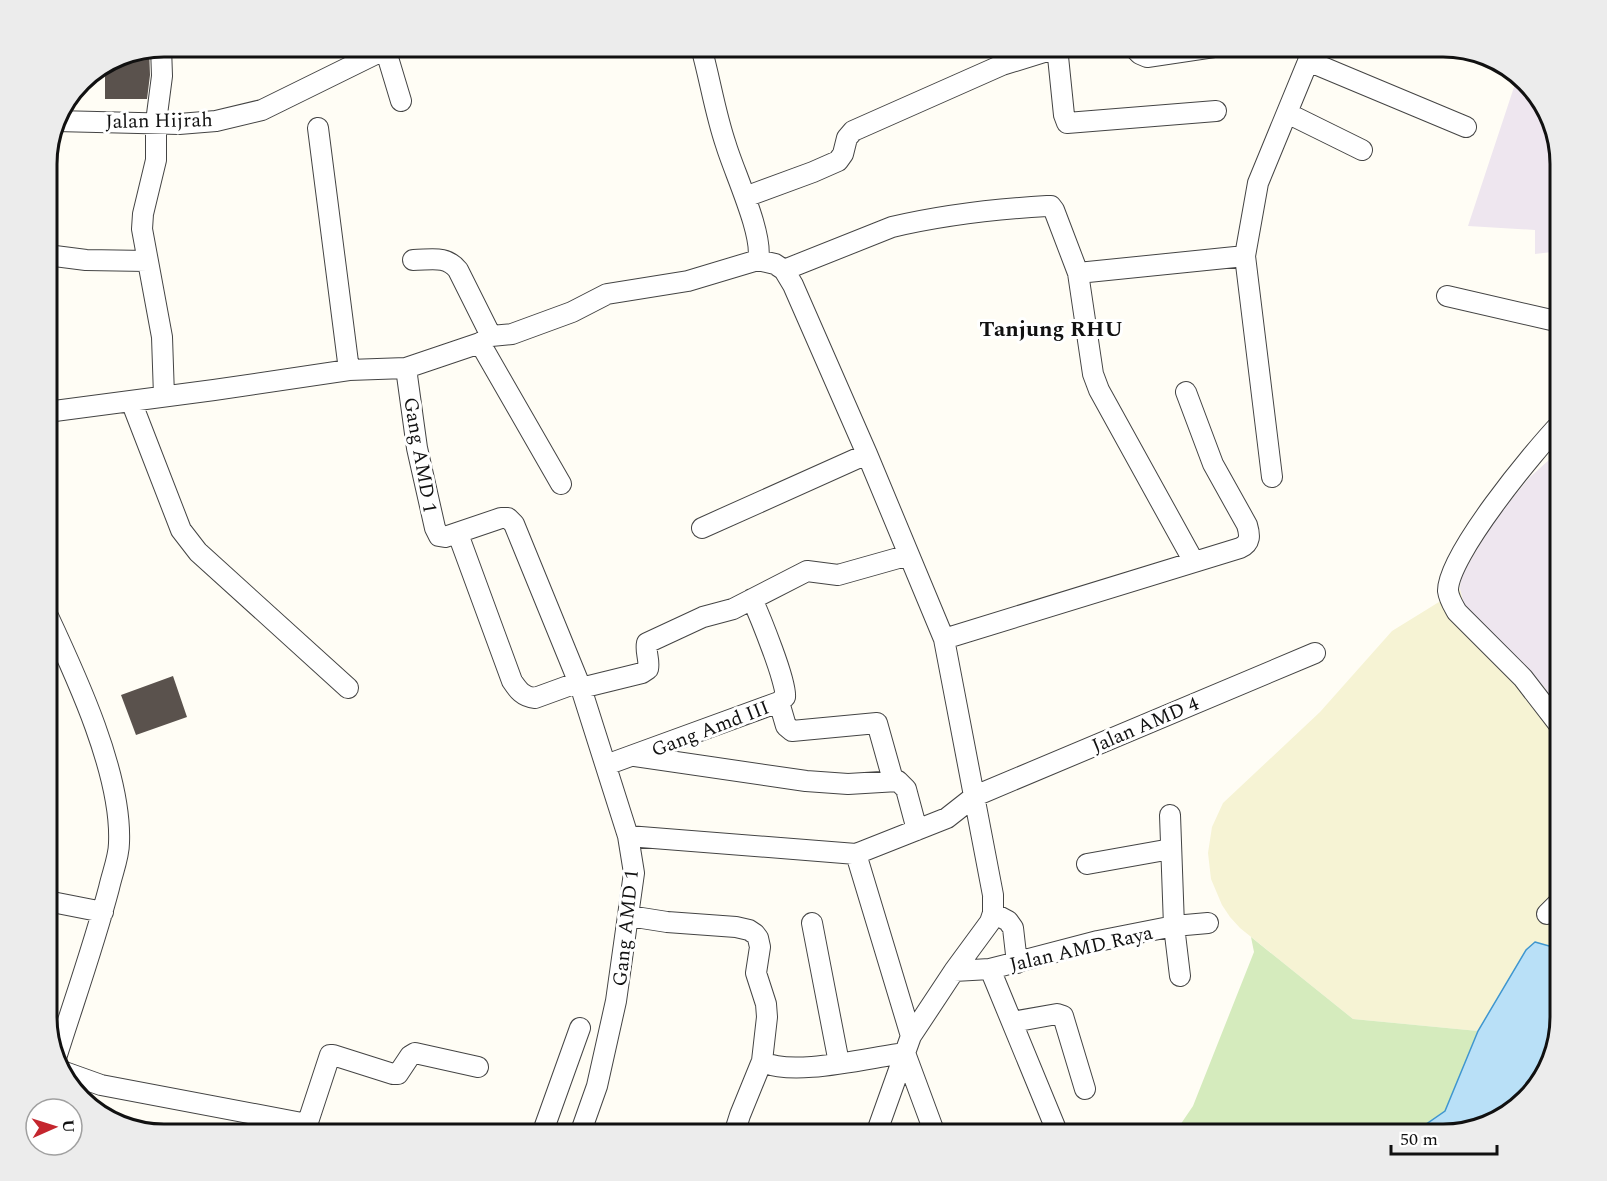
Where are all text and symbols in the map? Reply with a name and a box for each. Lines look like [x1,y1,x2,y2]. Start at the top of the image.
street label: Jalan Hijrah [105,105,213,137]
district label: Tanjung RHU [979,313,1123,346]
street label: Gang AMD 1 [395,395,445,516]
street label: Jalan AMD 4 [1087,689,1204,761]
street label: Gang Amd III [647,693,774,765]
street label: Gang AMD 1 [605,868,647,988]
street label: Jalan AMD Raya [1007,918,1156,980]
north arrow [24,1097,84,1157]
scale bar [1391,1118,1498,1156]
text: U [56,1119,80,1134]
text: 50 m [1400,1126,1438,1153]

